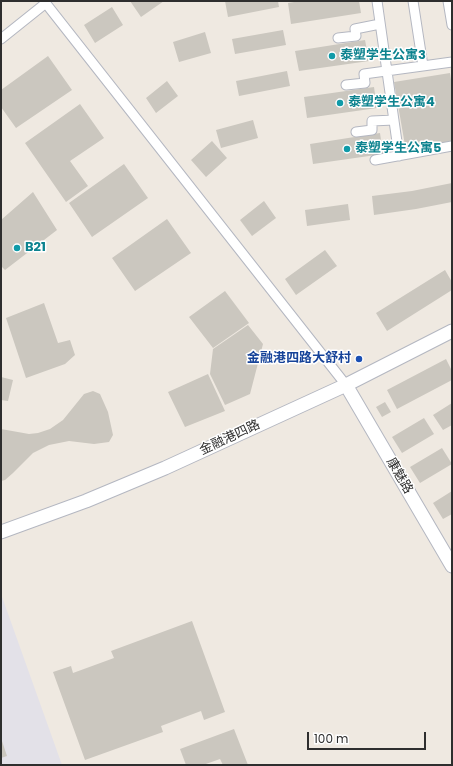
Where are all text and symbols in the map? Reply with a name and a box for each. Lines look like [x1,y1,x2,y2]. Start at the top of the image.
place label: 泰塑学生公寓3 [340,48,426,64]
marker: 泰塑学生公寓3 [327,51,337,61]
place label: 泰塑学生公寓4 [348,95,435,111]
marker: 泰塑学生公寓4 [335,98,345,108]
place label: 泰塑学生公寓5 [355,141,441,157]
marker: 泰塑学生公寓5 [342,144,352,154]
place label: B21 [25,240,46,256]
marker: B21 [12,243,22,253]
place label: 金融港四路大舒村 [247,351,351,367]
marker: 金融港四路大舒村 [354,354,364,364]
street label: 金融港四路 [197,417,263,459]
street label: 康魅路 [382,455,416,497]
scale bar [309,724,428,750]
text: 100 m [314,730,348,747]

